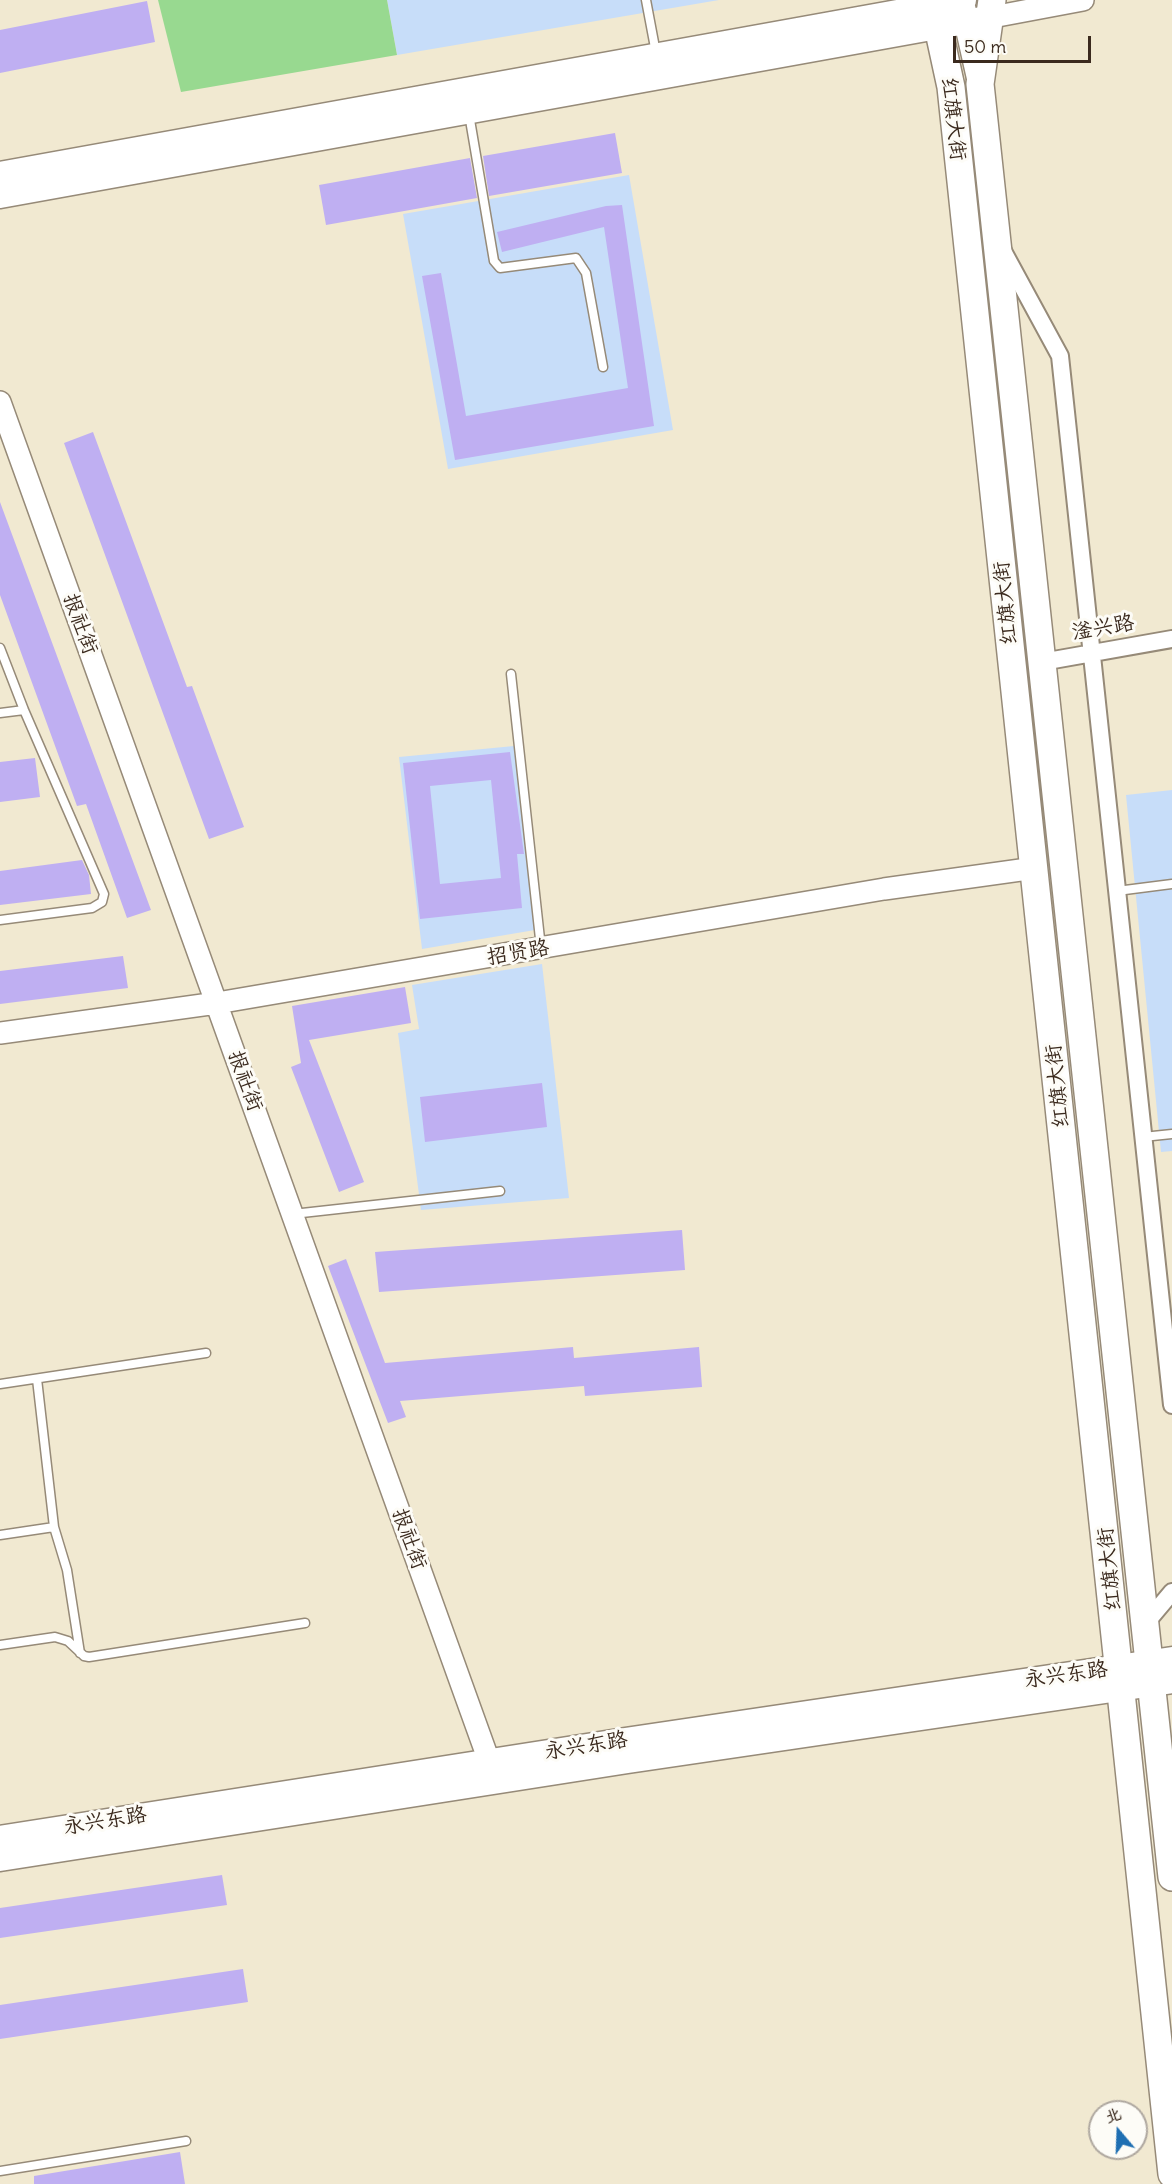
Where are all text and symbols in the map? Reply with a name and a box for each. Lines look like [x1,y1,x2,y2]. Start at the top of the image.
scale bar [956,24,1094,62]
text: 50 m [964,35,1006,58]
street label: 红旗大街 [935,76,971,162]
street label: 红旗大街 [989,560,1023,646]
street label: 报社街 [57,590,103,658]
street label: 滏兴路 [1070,610,1136,646]
street label: 招贤路 [485,935,551,971]
street label: 红旗大街 [1041,1043,1075,1129]
street label: 报社街 [222,1047,268,1115]
street label: 报社街 [386,1505,432,1573]
street label: 红旗大街 [1093,1526,1127,1612]
street label: 永兴东路 [1023,1657,1109,1693]
street label: 永兴东路 [543,1727,629,1765]
street label: 永兴东路 [62,1802,148,1840]
north arrow [1088,2100,1148,2160]
text: 北 [1102,2103,1124,2127]

